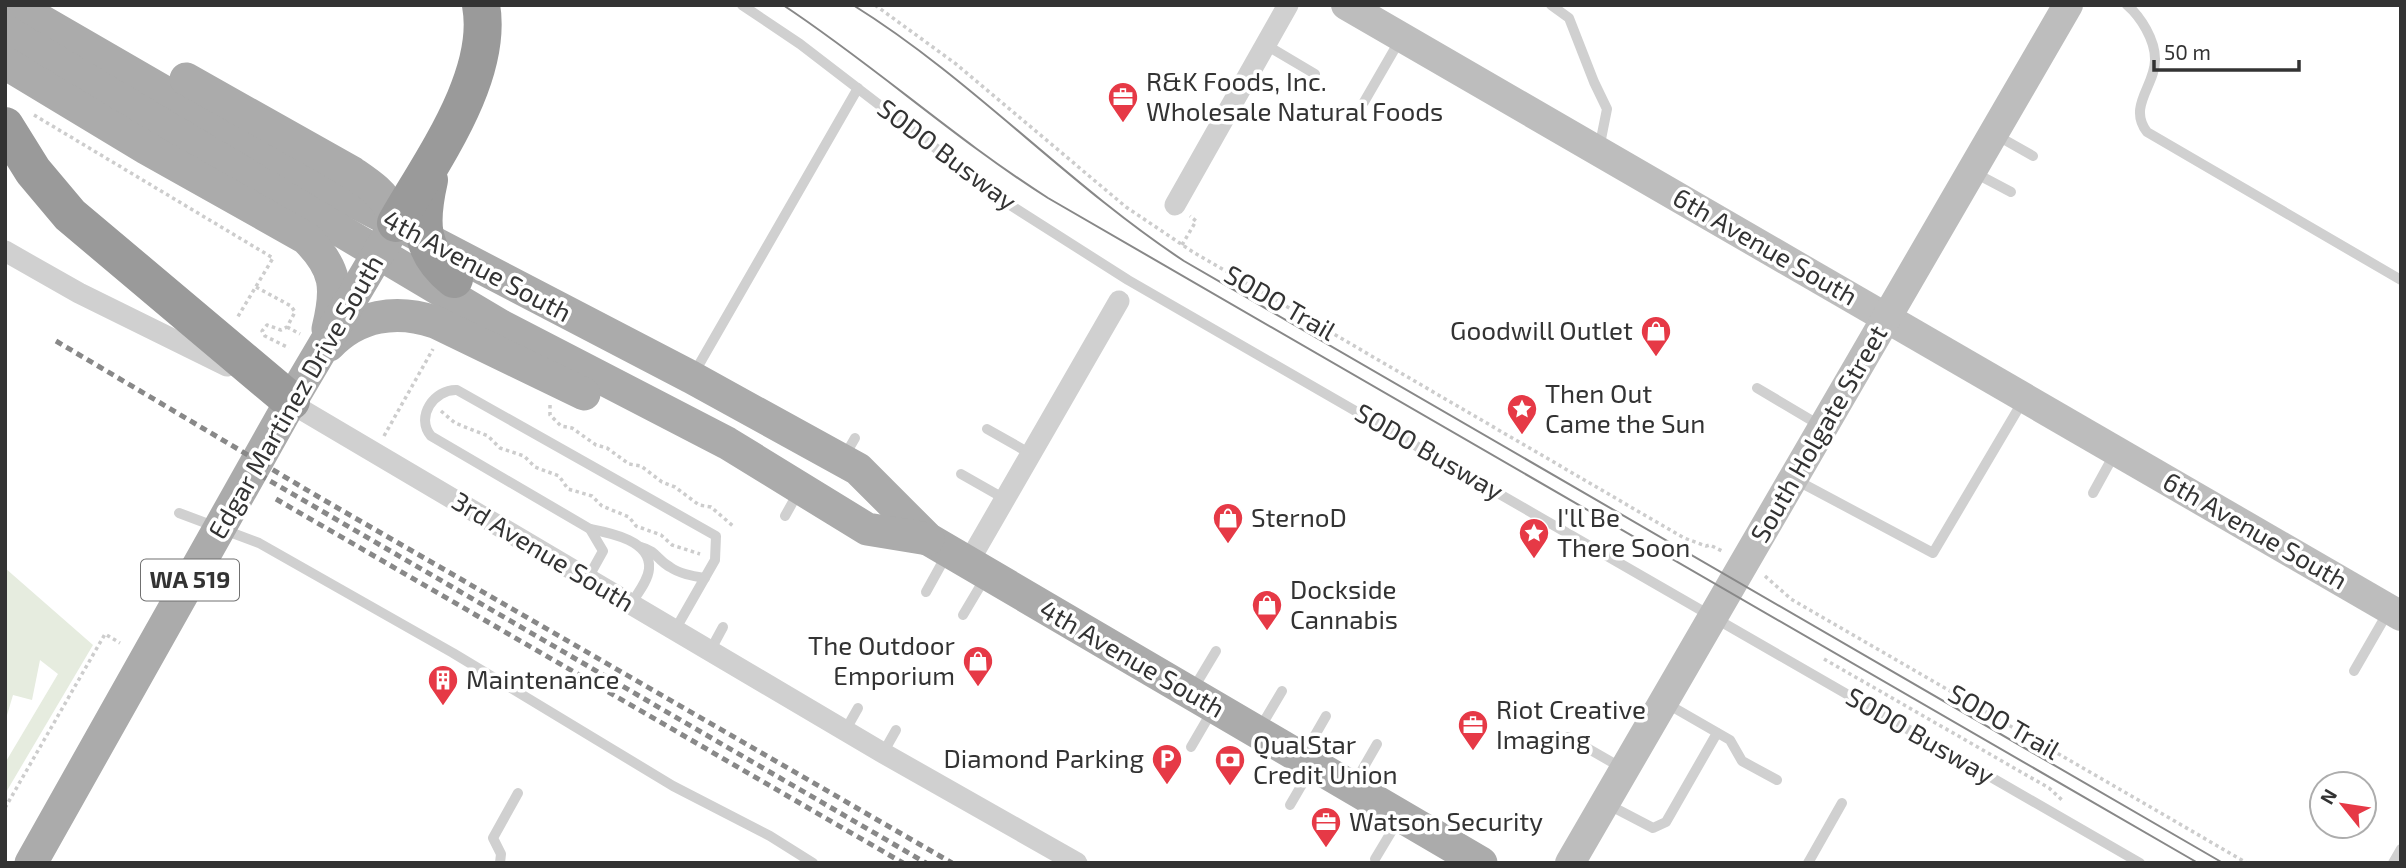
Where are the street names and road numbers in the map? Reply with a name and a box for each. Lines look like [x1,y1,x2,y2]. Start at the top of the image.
street label: SODO Busway [872,92,1024,216]
street label: 6th Avenue South [1668,180,1863,311]
street label: 4th Avenue South [378,202,577,327]
street label: Edgar Martinez Drive South [201,249,389,544]
street label: SODO Trail [1220,257,1342,346]
street label: South Holgate Street [1743,319,1893,547]
street label: SODO Busway [1350,396,1510,506]
street label: 6th Avenue South [2158,464,2353,595]
street label: 3rd Avenue South [447,484,640,617]
road number: WA 519 [141,560,239,600]
street label: 4th Avenue South [1035,592,1231,723]
street label: SODO Trail [1944,676,2066,765]
street label: SODO Busway [1841,680,2001,790]

